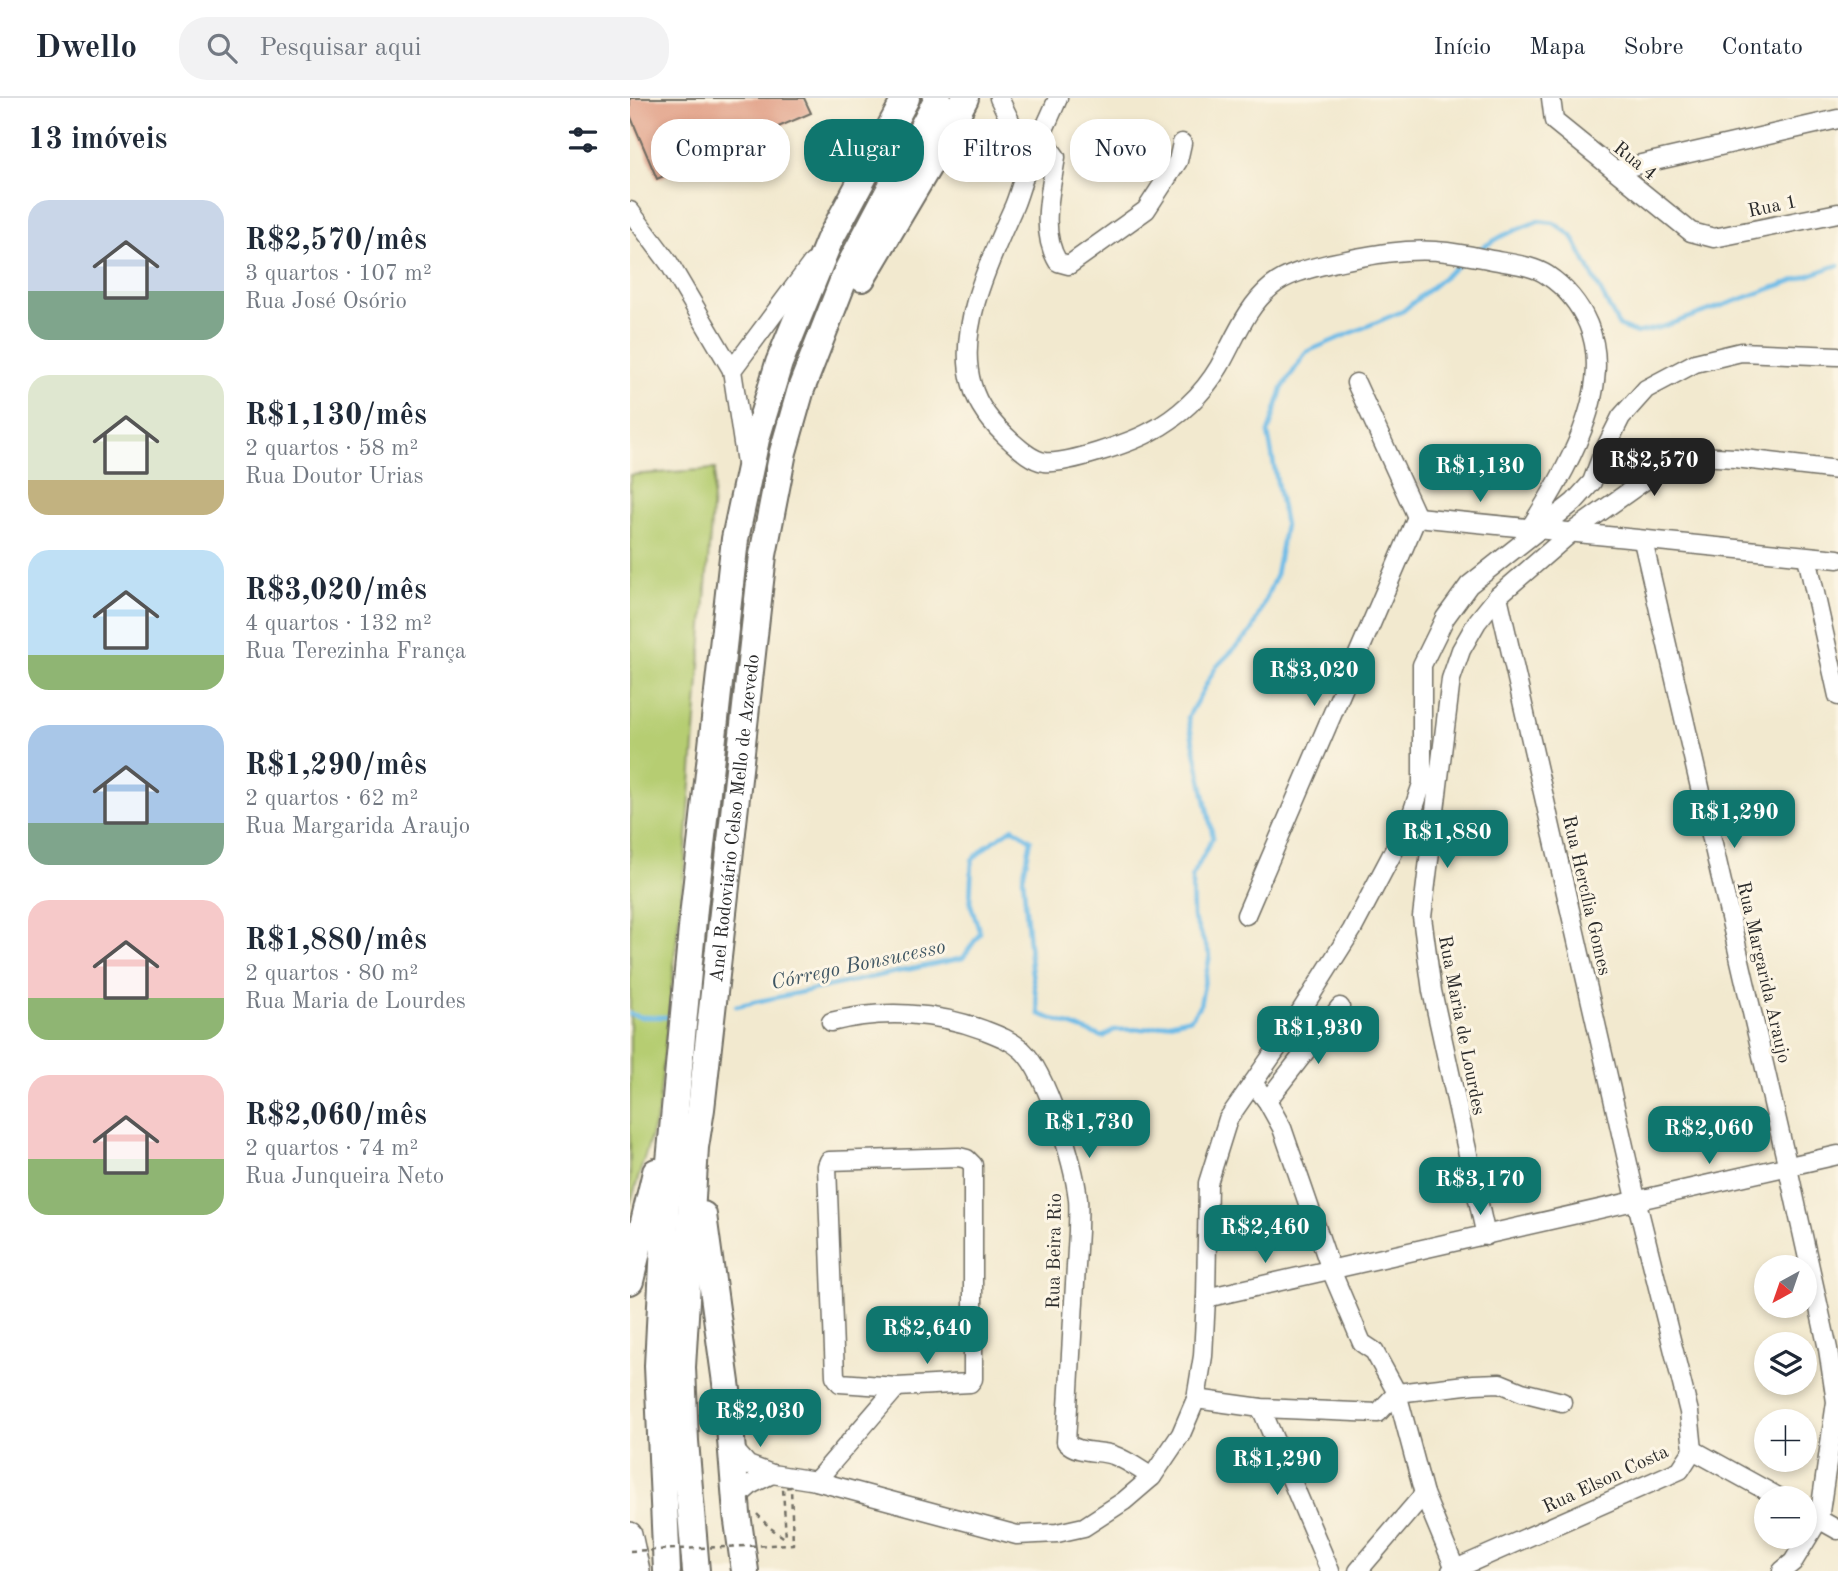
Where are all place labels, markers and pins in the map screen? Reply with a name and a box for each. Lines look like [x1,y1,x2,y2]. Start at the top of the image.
pin: R$2,570 [1589,438,1719,498]
pin: R$1,130 [1415,444,1545,504]
pin: R$3,020 [1249,648,1379,708]
pin: R$1,290 [1669,790,1799,850]
pin: R$1,880 [1382,810,1512,870]
pin: R$1,930 [1253,1006,1383,1066]
pin: R$1,730 [1024,1100,1154,1160]
pin: R$2,060 [1644,1107,1774,1166]
pin: R$3,170 [1415,1158,1545,1217]
pin: R$2,460 [1200,1206,1330,1265]
pin: R$2,640 [862,1306,992,1366]
pin: R$2,030 [695,1390,825,1449]
pin: R$1,290 [1212,1438,1342,1497]

